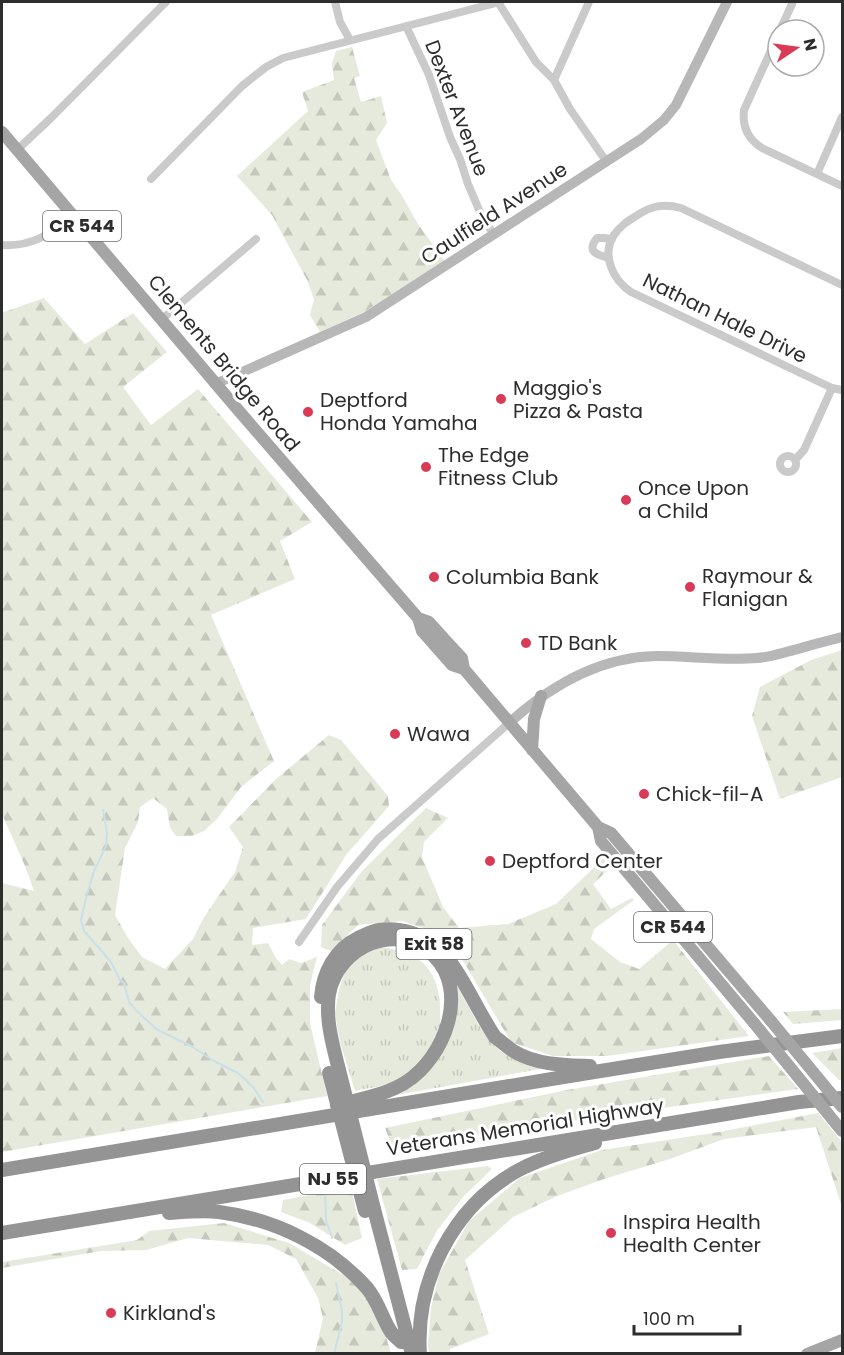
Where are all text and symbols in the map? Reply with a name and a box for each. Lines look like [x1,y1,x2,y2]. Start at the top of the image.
north arrow [766,18,826,78]
street label: Dexter Avenue [418,36,496,180]
text: N [798,36,823,53]
street label: Caulfield Avenue [415,155,573,271]
road number: CR 544 [43,211,121,241]
street label: Nathan Hale Drive [638,266,812,370]
street label: Clements Bridge Road [142,269,306,457]
place label: Maggio's Pizza & Pasta [513,374,643,425]
place label: Deptford Honda Yamaha [320,386,477,437]
marker: Maggio's Pizza & Pasta [494,392,508,406]
marker: Deptford Honda Yamaha [301,405,315,419]
place label: The Edge Fitness Club [438,441,558,492]
marker: The Edge Fitness Club [419,460,433,474]
place label: Once Upon a Child [638,474,749,525]
marker: Once Upon a Child [619,493,633,507]
place label: Raymour & Flanigan [702,562,813,613]
place label: Columbia Bank [446,563,599,591]
marker: Columbia Bank [427,570,441,584]
marker: Raymour & Flanigan [683,580,697,594]
place label: TD Bank [538,629,618,657]
marker: TD Bank [519,636,533,650]
place label: Wawa [407,720,470,748]
marker: Wawa [388,727,402,741]
place label: Chick-fil-A [656,780,764,808]
marker: Chick-fil-A [637,787,651,801]
place label: Deptford Center [502,847,663,875]
marker: Deptford Center [483,854,497,868]
road number: CR 544 [634,912,712,942]
road number: Exit 58 [396,929,472,959]
street label: Veterans Memorial Highway [384,1091,666,1163]
road number: NJ 55 [300,1164,366,1194]
place label: Inspira Health Health Center [623,1208,761,1259]
marker: Inspira Health Health Center [604,1226,618,1240]
scale bar [634,1298,740,1336]
place label: Kirkland's [123,1299,216,1327]
marker: Kirkland's [104,1306,118,1320]
text: 100 m [643,1306,695,1331]

